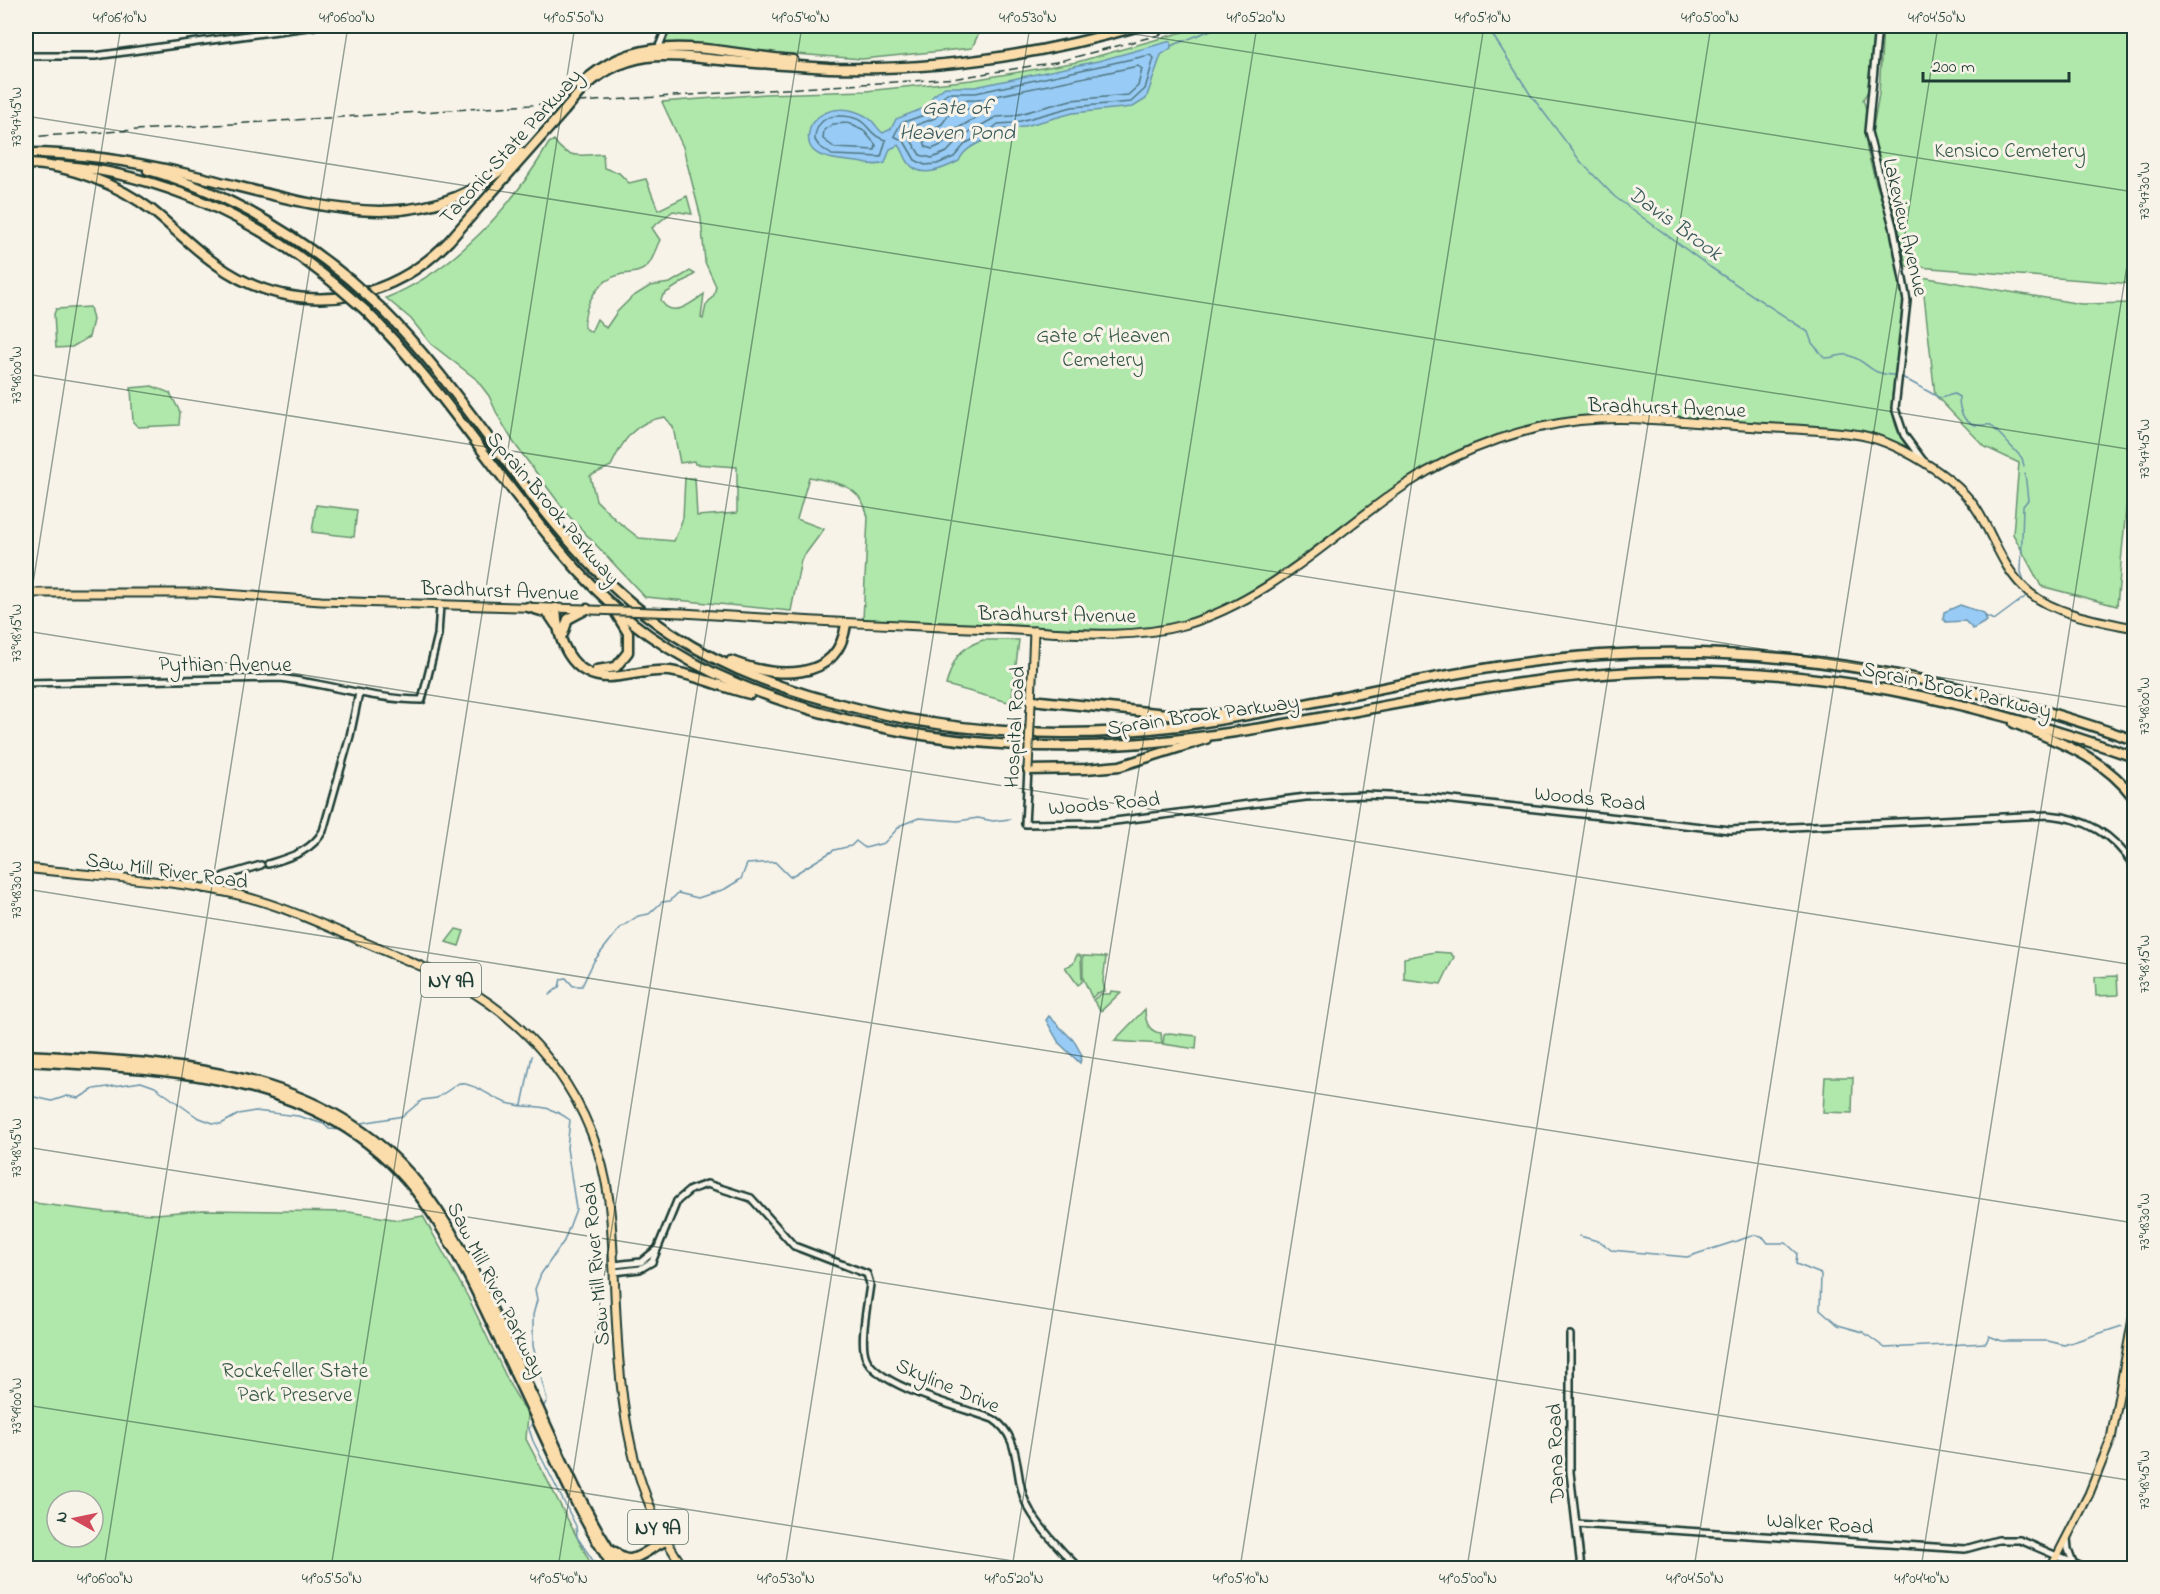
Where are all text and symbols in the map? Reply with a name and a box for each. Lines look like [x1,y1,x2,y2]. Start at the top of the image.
text: 41°06'10"N [93,7,147,29]
text: 41°06'00"N [319,7,375,29]
text: 41°05'50"N [544,7,604,29]
text: 41°05'40"N [772,7,830,29]
text: 41°05'30"N [999,7,1057,29]
text: 41°05'20"N [1226,7,1286,29]
text: 41°05'10"N [1455,7,1511,29]
text: 41°05'00"N [1681,7,1739,29]
text: 41°04'50"N [1908,7,1966,29]
scale bar [1923,45,2068,83]
text: 200 m [1932,55,1975,81]
street label: Taconic State Parkway [433,63,591,233]
text: 73°47'45"W [6,87,28,147]
water label: Gate of Heaven Pond [899,93,1017,150]
park label: Kensico Cemetery [1934,137,2086,169]
street label: Lakeview Avenue [1874,155,1935,300]
text: 73°47'30"W [2134,162,2156,220]
water label: Davis Brook [1620,179,1730,271]
park label: Gate of Heaven Cemetery [1036,322,1170,378]
text: 73°48'00"W [6,346,28,404]
street label: Bradhurst Avenue [1586,391,1747,427]
text: 73°47'45"W [2134,419,2156,479]
street label: Sprain Brook Parkway [477,426,626,594]
street label: Bradhurst Avenue [419,574,580,610]
street label: Bradhurst Avenue [977,600,1137,632]
text: 73°48'15"W [6,604,28,662]
street label: Pythian Avenue [158,651,292,683]
street label: Sprain Brook Parkway [1859,655,2054,729]
street label: Hospital Road [998,665,1034,789]
text: 73°48'00"W [2134,677,2156,735]
street label: Sprain Brook Parkway [1106,688,1301,746]
street label: Woods Road [1533,779,1647,821]
street label: Woods Road [1047,785,1161,825]
street label: Saw Mill River Road [84,846,250,898]
text: 73°48'30"W [6,861,28,919]
text: 73°48'15"W [2134,935,2156,993]
road number: NY 9A [421,963,481,997]
text: 73°48'45"W [6,1118,28,1178]
street label: Saw Mill River Road [575,1181,619,1347]
text: 73°48'30"W [2134,1193,2156,1251]
street label: Saw Mill River Parkway [436,1197,552,1383]
street label: Skyline Drive [890,1351,1004,1424]
park label: Rockefeller State Park Preserve [222,1357,369,1411]
text: 73°49'00"W [6,1378,28,1434]
street label: Dana Road [1540,1403,1574,1504]
text: 73°48'45"W [2134,1450,2156,1510]
north arrow [45,1489,105,1549]
street label: Walker Road [1765,1506,1875,1544]
text: N [49,1510,75,1524]
road number: NY 9A [628,1510,688,1544]
text: 41°06'00"N [77,1568,133,1590]
text: 41°05'50"N [302,1568,362,1590]
text: 41°05'40"N [530,1568,588,1590]
text: 41°05'30"N [757,1568,815,1590]
text: 41°05'20"N [984,1568,1044,1590]
text: 41°05'10"N [1213,1568,1269,1590]
text: 41°05'00"N [1439,1568,1497,1590]
text: 41°04'50"N [1666,1568,1724,1590]
text: 41°04'40"N [1894,1568,1950,1590]

